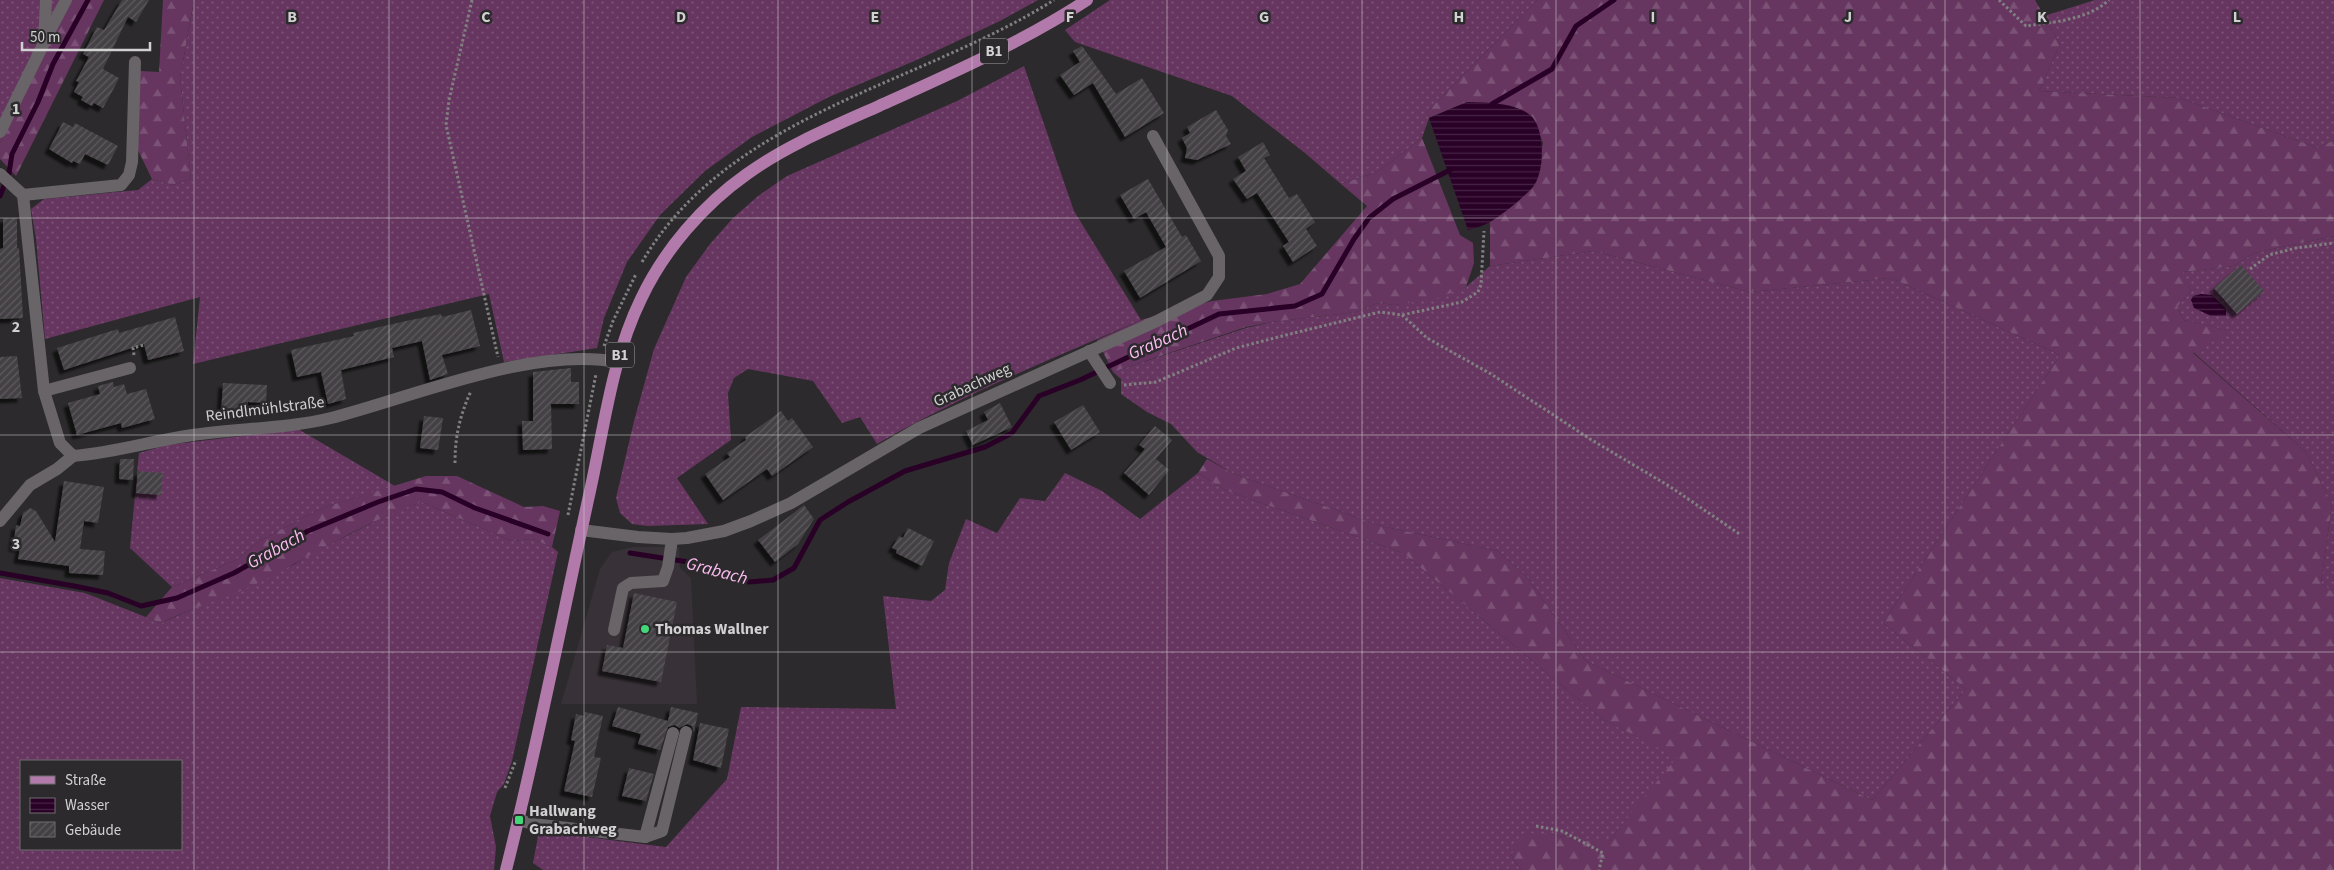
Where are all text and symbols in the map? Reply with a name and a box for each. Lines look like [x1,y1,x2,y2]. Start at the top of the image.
text: B [287,6,297,28]
text: C [481,6,491,28]
text: D [676,6,686,28]
text: E [871,6,879,28]
text: F [1066,6,1074,28]
text: G [1259,6,1269,28]
text: H [1454,6,1464,28]
text: I [1651,6,1655,28]
text: J [1844,6,1852,28]
text: K [2037,6,2047,28]
text: L [2233,6,2241,28]
scale bar [22,20,150,52]
text: 50 m [30,27,60,48]
road number: B1 [980,38,1008,64]
text: 1 [12,98,20,120]
text: 2 [12,316,20,338]
water label: Grabach [1124,318,1192,366]
road number: B1 [606,342,634,368]
street label: Grabachweg [930,357,1014,413]
street label: Reindlmühlstraße [204,391,326,427]
water label: Grabach [242,523,310,575]
text: 3 [12,533,20,555]
water label: Grabach [683,551,751,591]
place label: Thomas Wallner [655,618,769,640]
marker: Thomas Wallner [639,623,651,635]
legend [20,760,182,850]
text: Straße [65,770,106,791]
text: Wasser [65,795,110,816]
place label: Hallwang Grabachweg [529,800,617,840]
marker: Hallwang Grabachweg [513,814,525,826]
text: Gebäude [65,820,121,841]

